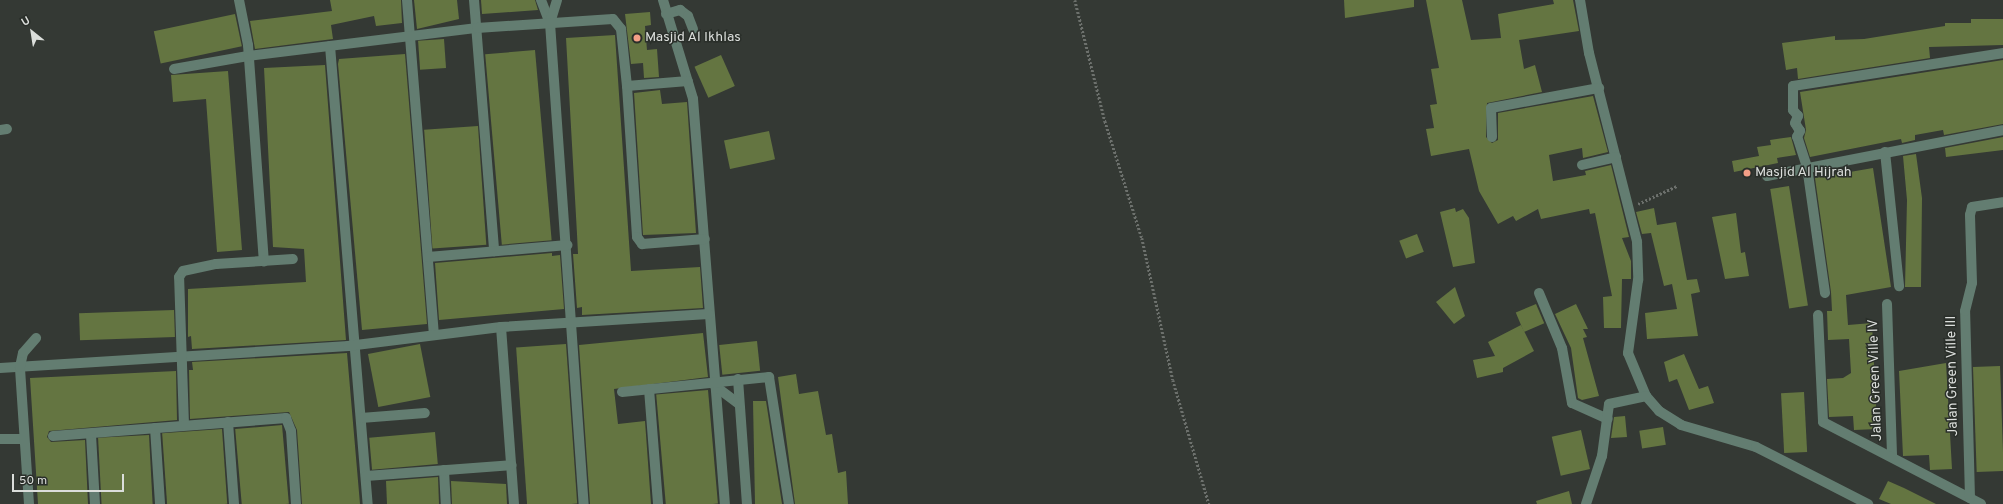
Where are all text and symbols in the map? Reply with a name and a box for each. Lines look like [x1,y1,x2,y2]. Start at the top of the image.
north arrow [12,12,52,52]
text: U [19,14,33,30]
place label: Masjid Al Ikhlas [645,30,741,46]
marker: Masjid Al Ikhlas [632,33,642,43]
place label: Masjid Al Hijrah [1755,165,1852,181]
marker: Masjid Al Hijrah [1742,168,1752,178]
street label: Jalan Green Ville III [1944,315,1962,437]
street label: Jalan Green Ville IV [1865,318,1887,442]
scale bar [14,466,126,492]
text: 50 m [19,473,47,489]

